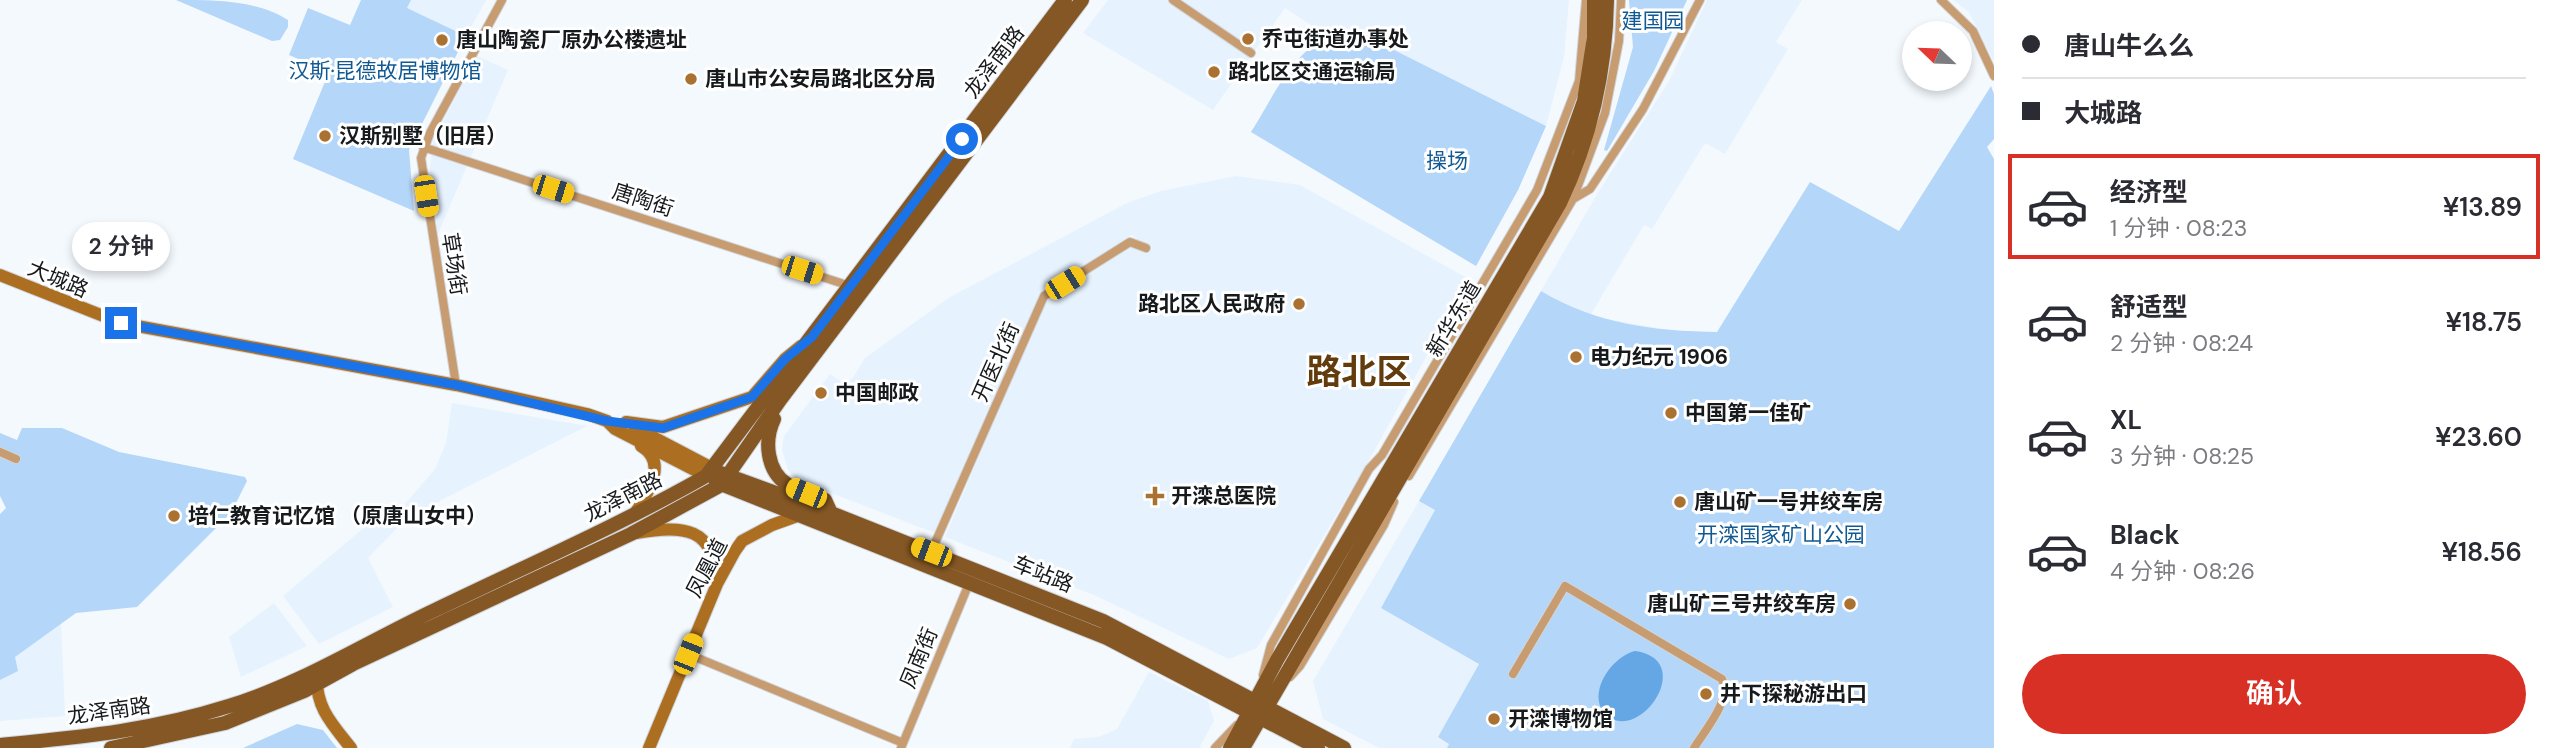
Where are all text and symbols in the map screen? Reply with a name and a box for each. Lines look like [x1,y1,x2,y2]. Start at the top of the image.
park label: 建国园 [1622,7,1685,35]
street label: 龙泽南路 [958,20,1030,104]
north arrow [1902,21,1972,91]
map controls [1902,21,1972,91]
place label: 乔屯街道办事处 [1262,25,1409,53]
place label: 唐山陶瓷厂原办公楼遗址 [456,26,687,54]
text: 唐山牛么么 [2064,29,2194,63]
marker: 乔屯街道办事处 [1240,31,1256,47]
marker: 唐山陶瓷厂原办公楼遗址 [434,32,450,48]
park label: 汉斯·昆德故居博物馆 [288,57,482,85]
place label: 路北区交通运输局 [1228,58,1396,86]
marker: 路北区交通运输局 [1206,64,1222,80]
place label: 唐山市公安局路北区分局 [705,65,936,93]
marker: 唐山市公安局路北区分局 [683,71,699,87]
text: 大城路 [2064,96,2142,130]
place label: 汉斯别墅（旧居） [339,122,507,150]
route start [946,123,978,155]
marker: 汉斯别墅（旧居） [317,128,333,144]
park label: 操场 [1426,147,1468,175]
car [530,173,577,205]
car [413,174,440,218]
icon: car [2026,175,2089,238]
text: 经济型 [2110,175,2188,209]
street label: 唐陶街 [609,177,677,223]
text: ¥13.89 [2443,190,2522,224]
text: 1 分钟 · 08:23 [2110,213,2247,243]
callout: 2 分钟 [72,222,170,270]
text: 2 分钟 [89,231,153,261]
street label: 草场街 [435,231,473,297]
street label: 大城路 [24,254,92,304]
car [779,254,826,286]
car [1042,263,1089,303]
street label: 新华东道 [1420,276,1488,362]
place label: 路北区人民政府 [1138,290,1285,318]
icon: car [2026,290,2089,353]
text: 舒适型 [2110,290,2188,324]
marker: 路北区人民政府 [1291,296,1307,312]
text: ¥18.75 [2445,305,2522,339]
route end [105,307,137,339]
street label: 开医北街 [966,318,1026,406]
text: 2 分钟 · 08:24 [2110,328,2253,358]
place label: 电力纪元 1906 [1590,343,1728,371]
district label: 路北区 [1306,349,1412,395]
marker: 电力纪元 1906 [1568,349,1584,365]
place label: 中国邮政 [835,379,919,407]
marker: 中国邮政 [813,385,829,401]
place label: 中国第一佳矿 [1685,399,1811,427]
text: XL [2110,403,2142,437]
marker: 中国第一佳矿 [1663,405,1679,421]
icon: car [2026,405,2089,468]
text: ¥23.60 [2435,420,2522,454]
text: 3 分钟 · 08:25 [2110,441,2254,471]
street label: 龙泽南路 [579,465,667,529]
car [783,475,830,511]
place label: 开滦总医院 [1171,482,1276,510]
marker: 开滦总医院 [1145,486,1165,506]
place label: 唐山矿一号井绞车房 [1694,488,1883,516]
marker: 唐山矿一号井绞车房 [1672,494,1688,510]
place label: 培仁教育记忆馆 （原唐山女中） [188,502,487,530]
marker: 培仁教育记忆馆 （原唐山女中） [166,508,182,524]
text: Black [2110,518,2180,552]
icon: car [2026,520,2089,583]
park label: 开滦国家矿山公园 [1697,521,1865,549]
street label: 凤凰道 [680,534,734,602]
car [908,535,955,569]
text: ¥18.56 [2442,535,2522,569]
street label: 车站路 [1009,549,1077,599]
text: 4 分钟 · 08:26 [2110,556,2255,586]
place label: 唐山矿三号井绞车房 [1647,590,1836,618]
marker: 唐山矿三号井绞车房 [1842,596,1858,612]
street label: 凤南街 [894,624,944,692]
car [671,631,706,677]
button: 确认 [2022,654,2526,734]
place label: 井下探秘游出口 [1720,680,1867,708]
marker: 井下探秘游出口 [1698,686,1714,702]
street label: 龙泽南路 [65,691,153,731]
place label: 开滦博物馆 [1508,705,1613,733]
marker: 开滦博物馆 [1486,711,1502,727]

